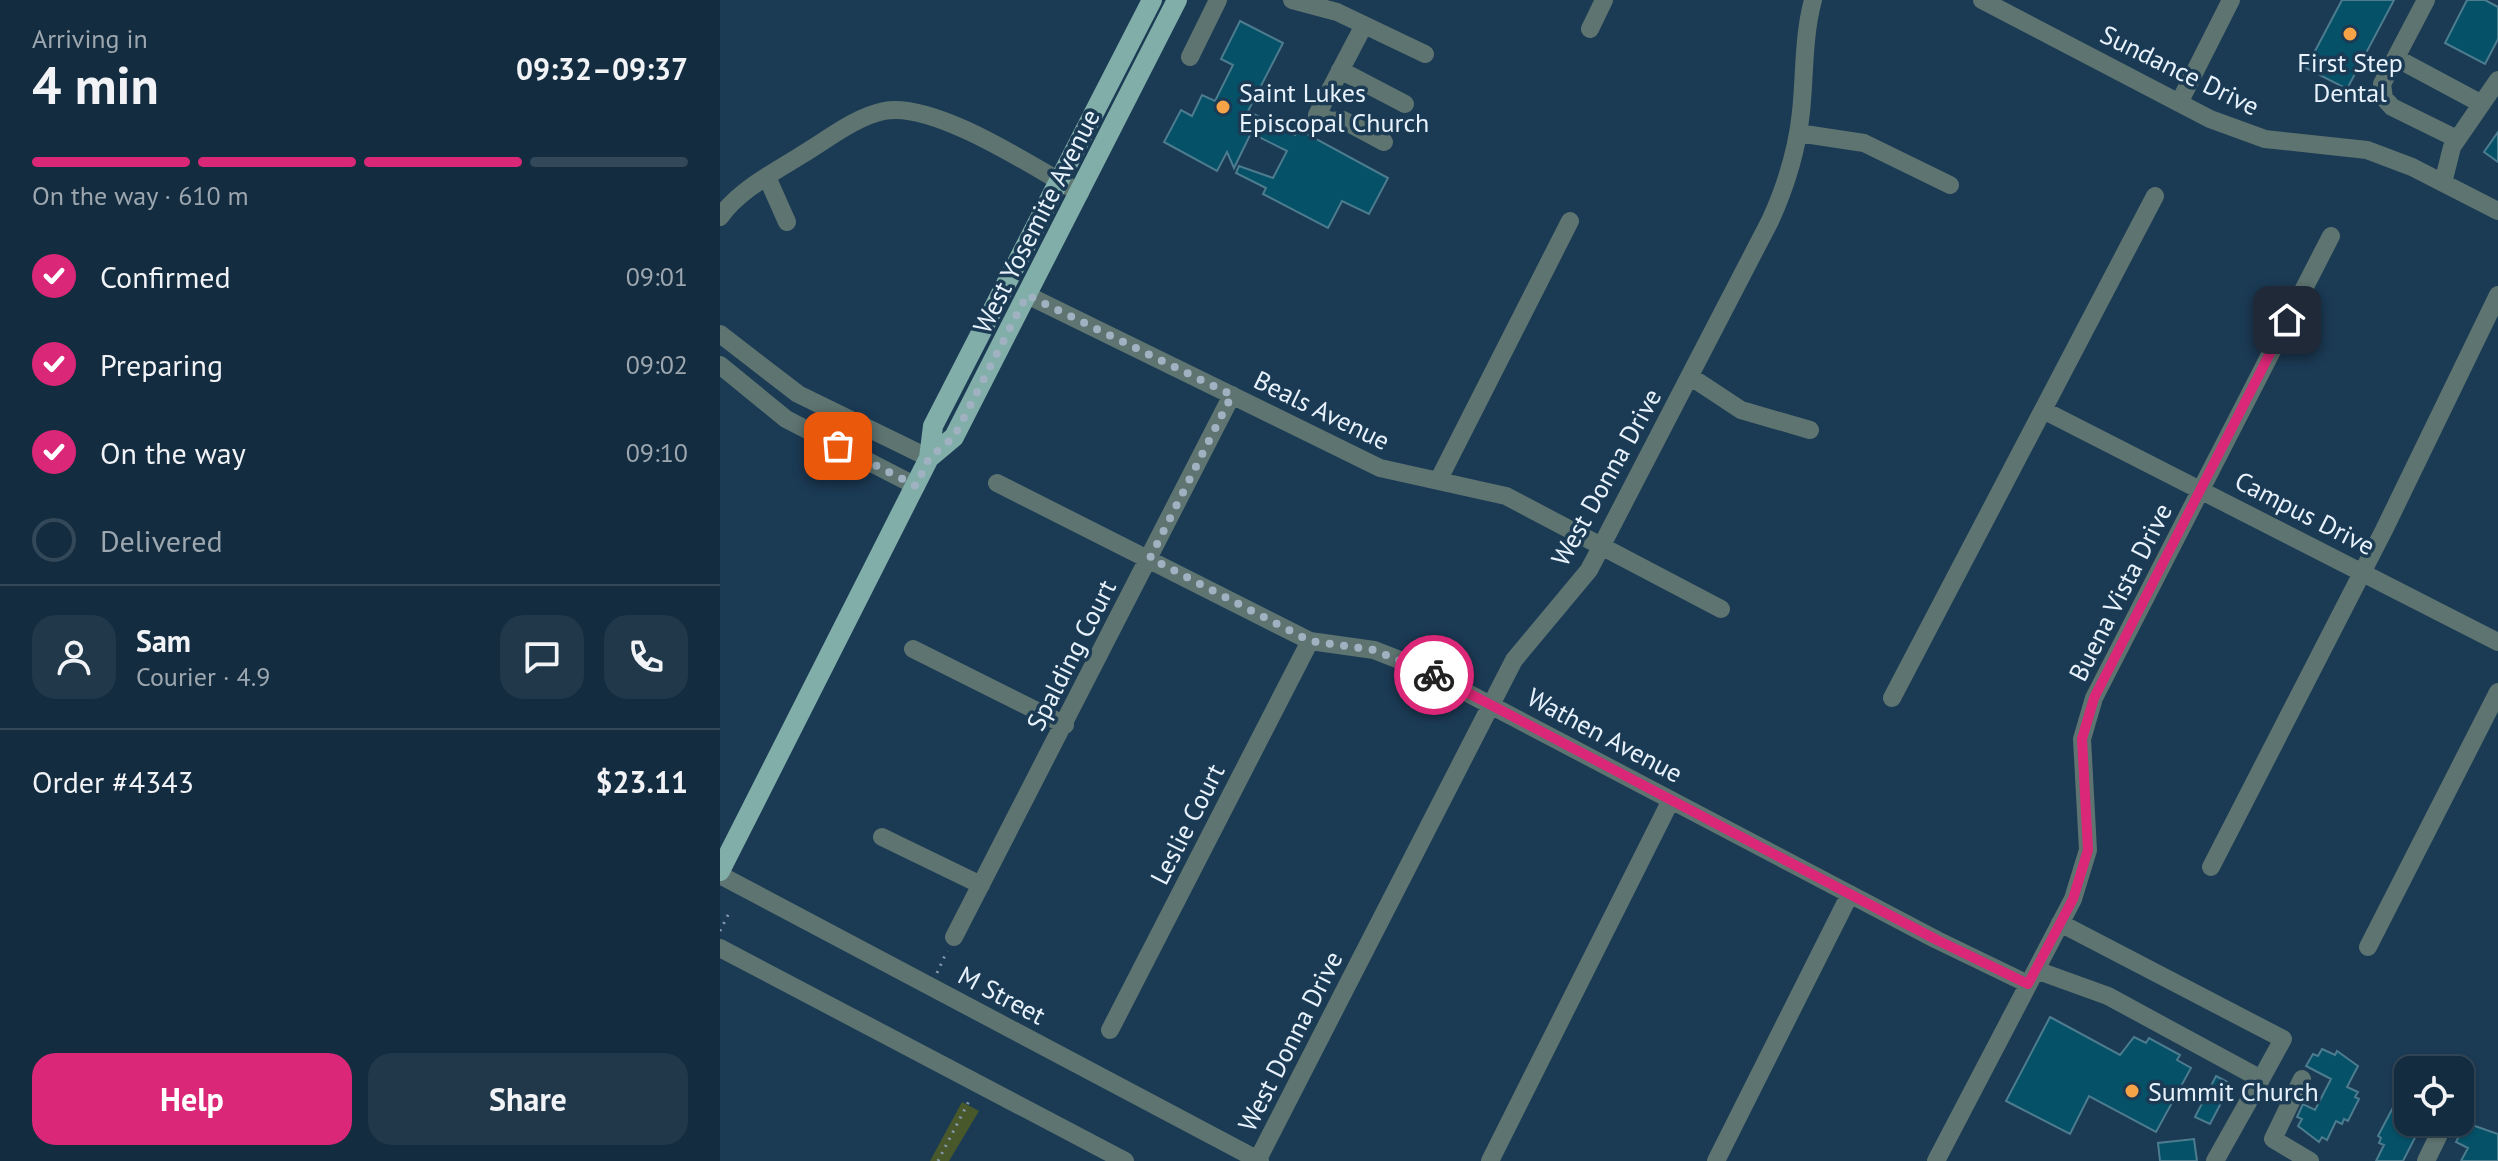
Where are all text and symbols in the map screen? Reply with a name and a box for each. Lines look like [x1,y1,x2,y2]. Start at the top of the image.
street label: Sundance Drive [2095,17,2265,123]
text: Arriving in [32,22,148,55]
marker: First Step Dental [2341,25,2359,43]
place label: First Step Dental [2297,46,2403,109]
text: 09:32–09:37 [516,49,688,88]
text: 4 min [32,51,159,118]
place label: Saint Lukes Episcopal Church [1239,76,1429,139]
marker: Saint Lukes Episcopal Church [1214,98,1232,116]
street label: West Yosemite Avenue [965,103,1107,339]
text: On the way · 610 m [32,179,249,212]
icon: check [32,254,76,298]
text: Confirmed [100,257,231,296]
text: 09:01 [626,260,688,293]
pin [2253,286,2321,354]
icon: home [2265,298,2309,342]
icon: check [32,342,76,386]
text: Preparing [100,345,223,384]
text: 09:02 [626,348,688,381]
street label: Beals Avenue [1249,363,1395,457]
street label: West Donna Drive [1544,382,1668,572]
pin [804,412,872,480]
icon: bag [816,424,860,468]
icon: check [32,430,76,474]
text: On the way [100,433,246,472]
text: 09:10 [626,436,688,469]
street label: Campus Drive [2230,464,2380,562]
street label: Buena Vista Drive [2061,498,2179,686]
text: Delivered [100,521,223,560]
street label: Spalding Court [1019,574,1123,736]
button: person [32,615,116,699]
button: chat [500,615,584,699]
button: phone [604,615,688,699]
text: Sam [136,621,191,660]
courier [1394,635,1474,715]
icon: bike [1412,653,1456,697]
text: Courier · 4.9 [136,660,270,693]
street label: Wathen Avenue [1522,680,1688,790]
street label: Leslie Court [1143,758,1232,890]
text: Order #4343 [32,762,194,801]
text: $23.11 [596,762,688,801]
street label: West Donna Drive [1230,945,1350,1137]
street label: M Street [953,958,1051,1032]
button: Help [32,1053,352,1145]
button: Share [368,1053,688,1145]
map controls [2394,1056,2474,1136]
button: locate [2394,1056,2474,1136]
place label: Summit Church [2148,1075,2319,1108]
marker: Summit Church [2123,1082,2141,1100]

